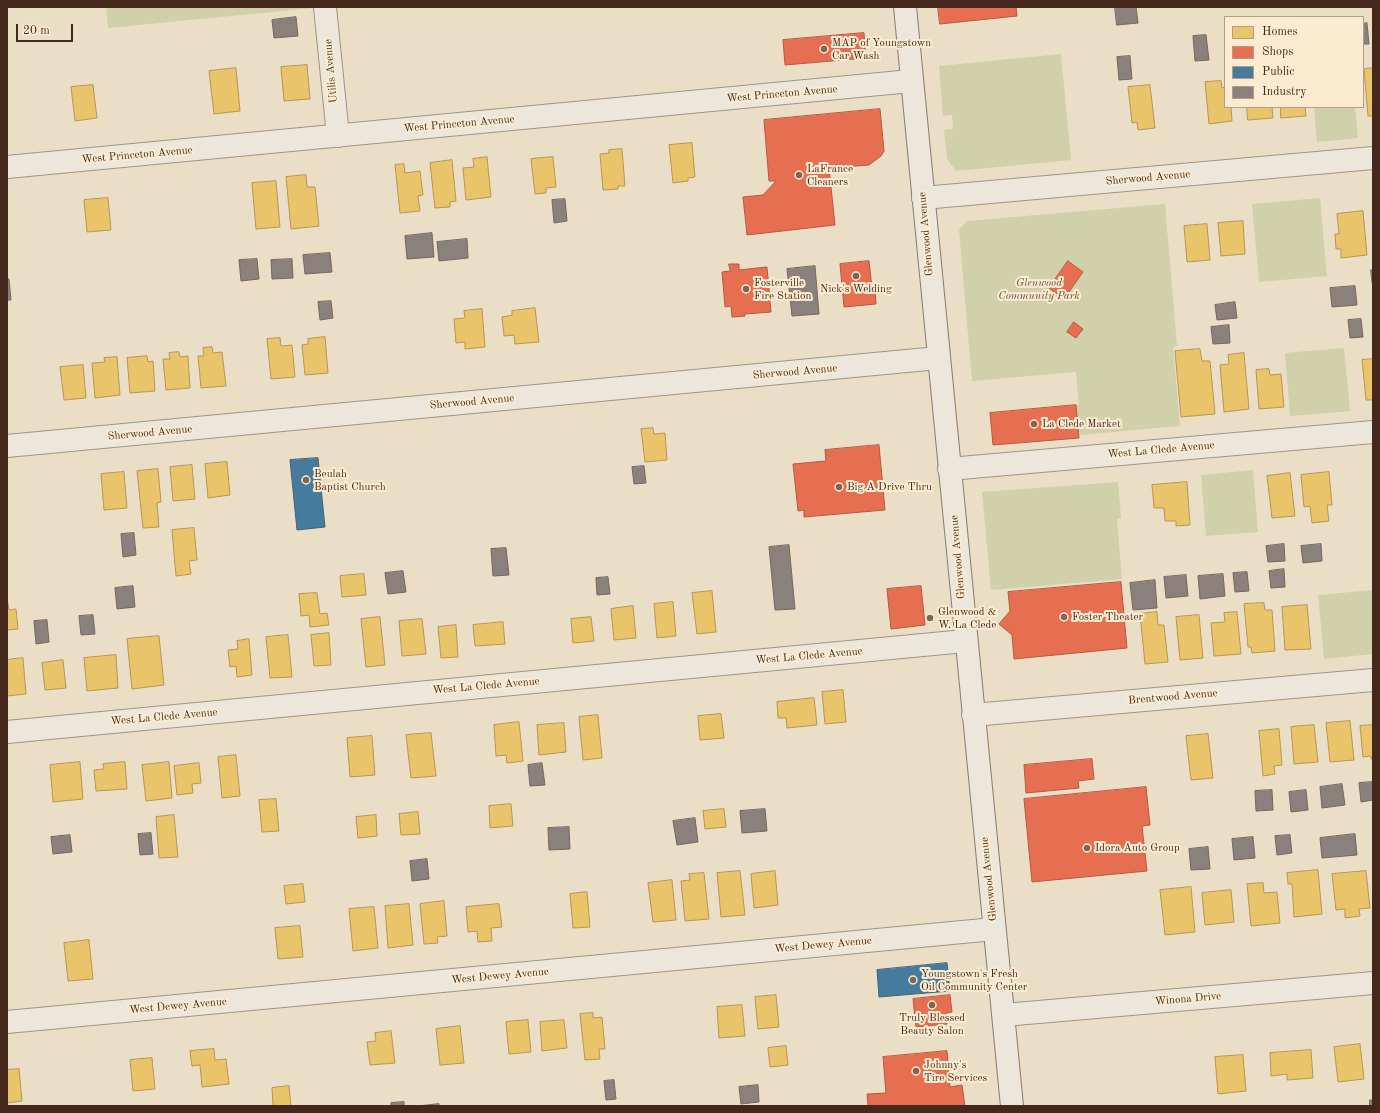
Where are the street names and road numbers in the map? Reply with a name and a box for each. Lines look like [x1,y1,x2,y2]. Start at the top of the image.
street label: Utilis Avenue [322,38,340,104]
street label: West Princeton Avenue [726,83,838,105]
street label: West Princeton Avenue [403,113,515,135]
street label: West Princeton Avenue [81,144,193,166]
street label: Sherwood Avenue [1105,168,1191,188]
street label: Glenwood Avenue [916,191,936,277]
street label: Sherwood Avenue [752,362,838,382]
street label: Sherwood Avenue [429,392,515,412]
street label: Sherwood Avenue [107,423,193,443]
street label: West La Clede Avenue [1107,439,1215,461]
street label: Glenwood Avenue [948,514,968,600]
street label: West La Clede Avenue [755,645,863,667]
street label: West La Clede Avenue [432,675,540,697]
street label: Brentwood Avenue [1128,687,1218,707]
street label: West La Clede Avenue [110,706,218,728]
street label: Glenwood Avenue [978,836,1000,922]
street label: West Dewey Avenue [774,934,872,956]
street label: West Dewey Avenue [451,965,549,987]
street label: Winona Drive [1154,990,1222,1008]
street label: West Dewey Avenue [129,995,227,1017]

